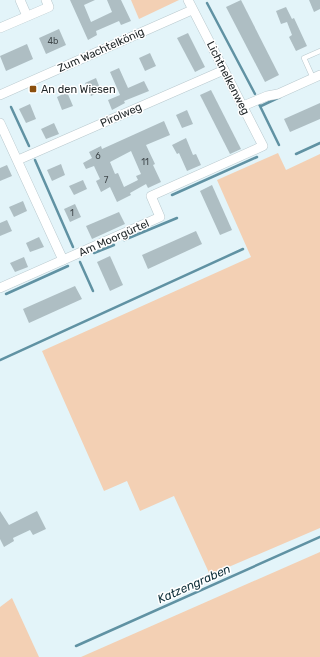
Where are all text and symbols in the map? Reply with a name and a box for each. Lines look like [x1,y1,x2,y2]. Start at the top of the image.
street label: Zum Wachtelkönig [56,25,146,75]
house number: 4b [48,36,58,46]
street label: Lichtnelkenweg [204,39,252,117]
place label: An den Wiesen [41,83,116,96]
marker: An den Wiesen [28,84,38,94]
street label: Pirolweg [98,100,144,130]
house number: 6 [95,151,101,161]
house number: 11 [141,157,149,167]
house number: 7 [104,175,109,185]
house number: 1 [70,208,74,218]
street label: Am Moorgürtel [77,217,151,259]
water label: Katzengraben [155,562,233,606]

